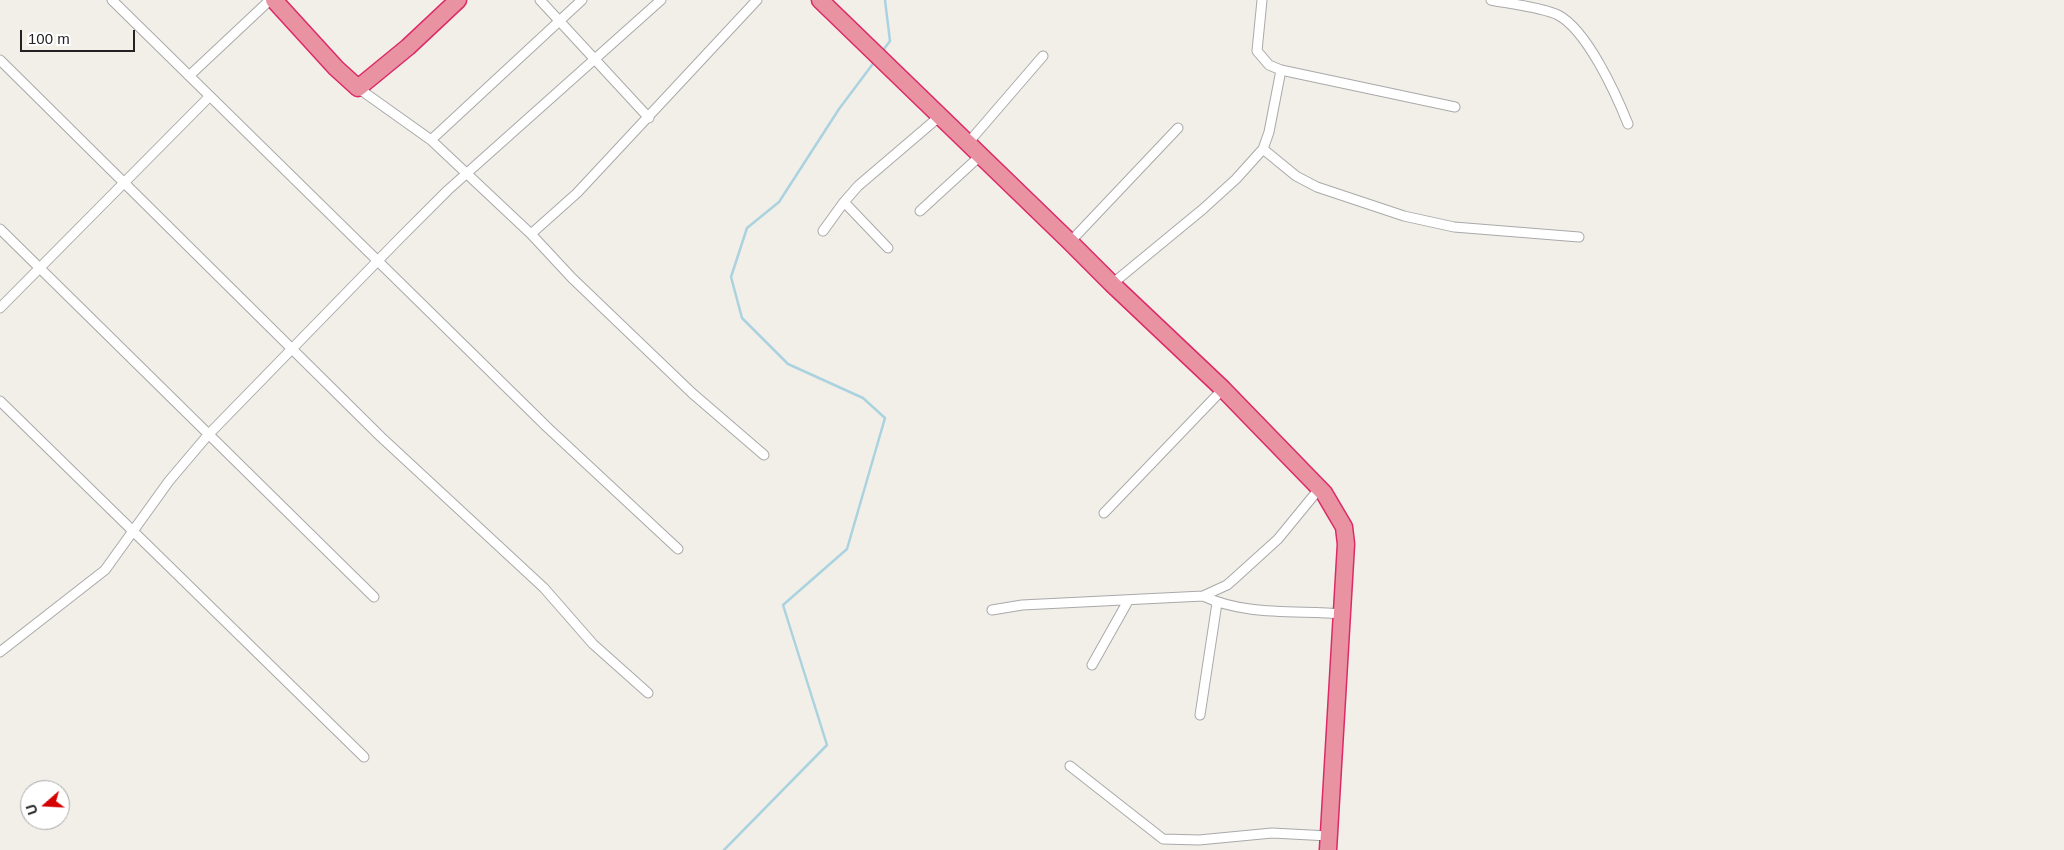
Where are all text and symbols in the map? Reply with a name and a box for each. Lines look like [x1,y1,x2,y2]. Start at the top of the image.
scale bar [22,20,138,52]
text: 100 m [28,30,70,47]
north arrow [20,780,70,830]
text: U [23,802,41,817]

